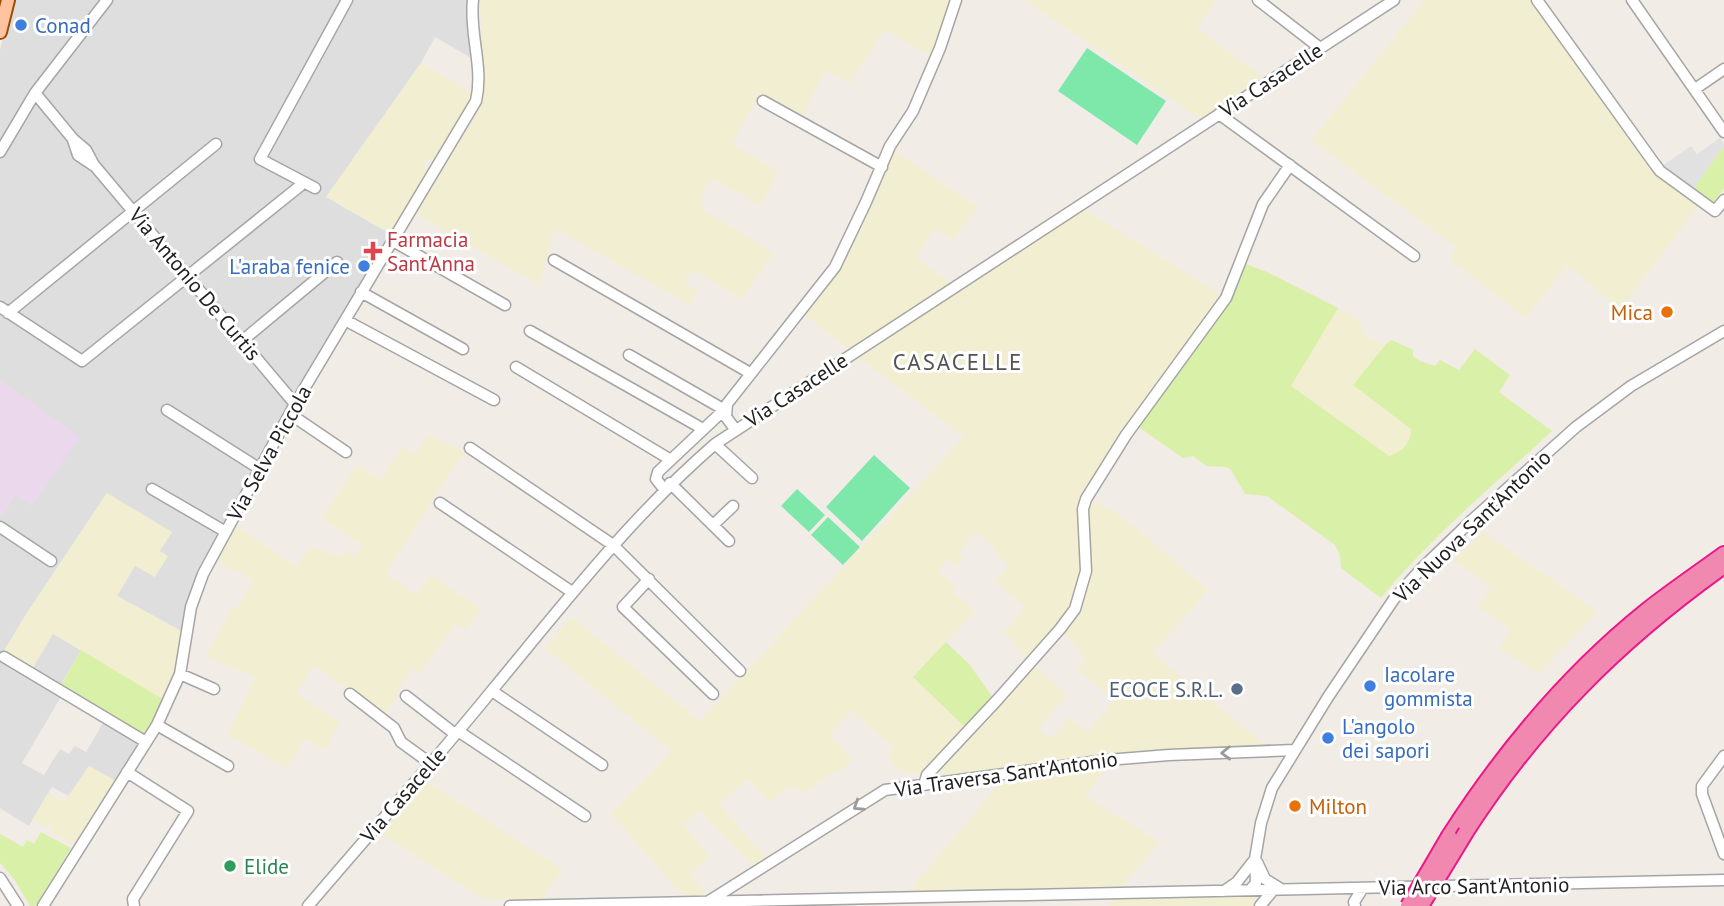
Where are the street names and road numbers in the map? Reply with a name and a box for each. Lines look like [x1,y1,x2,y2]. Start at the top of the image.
street label: Via Casacelle [1214,37,1328,124]
street label: Via Antonio De Curtis [123,201,267,366]
street label: Via Casacelle [739,347,853,434]
street label: Via Selva Piccola [220,380,317,526]
street label: Via Nuova Sant'Antonio [1387,444,1556,609]
street label: Via Casacelle [354,742,452,849]
street label: Via Traversa Sant'Antonio [892,745,1119,803]
street label: Via Arco Sant'Antonio [1377,871,1570,901]

